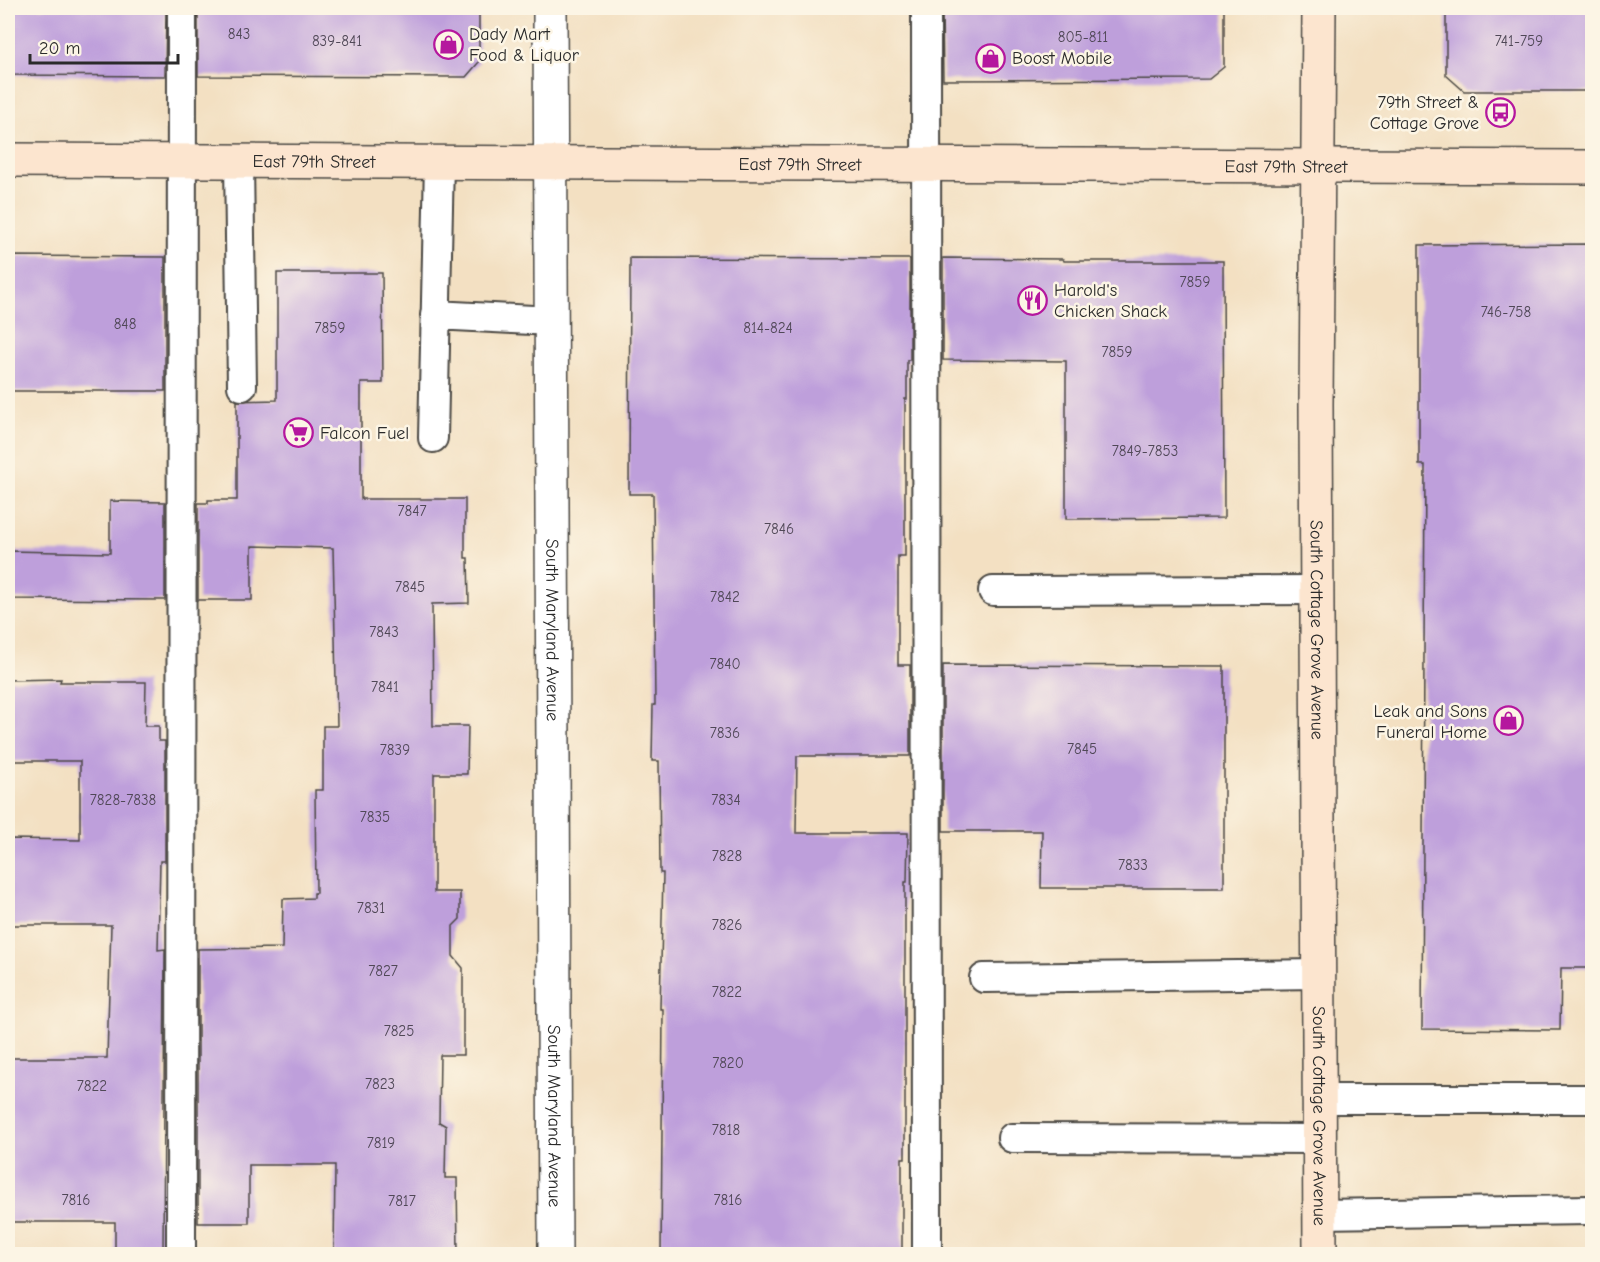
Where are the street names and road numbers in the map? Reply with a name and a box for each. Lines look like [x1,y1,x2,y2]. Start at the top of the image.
street label: East 79th Street [253,151,376,173]
street label: East 79th Street [739,154,862,176]
street label: East 79th Street [1225,156,1348,178]
street label: South Cottage Grove Avenue [1306,520,1328,740]
street label: South Maryland Avenue [541,539,563,721]
street label: South Cottage Grove Avenue [1308,1006,1330,1226]
street label: South Maryland Avenue [543,1025,565,1207]

